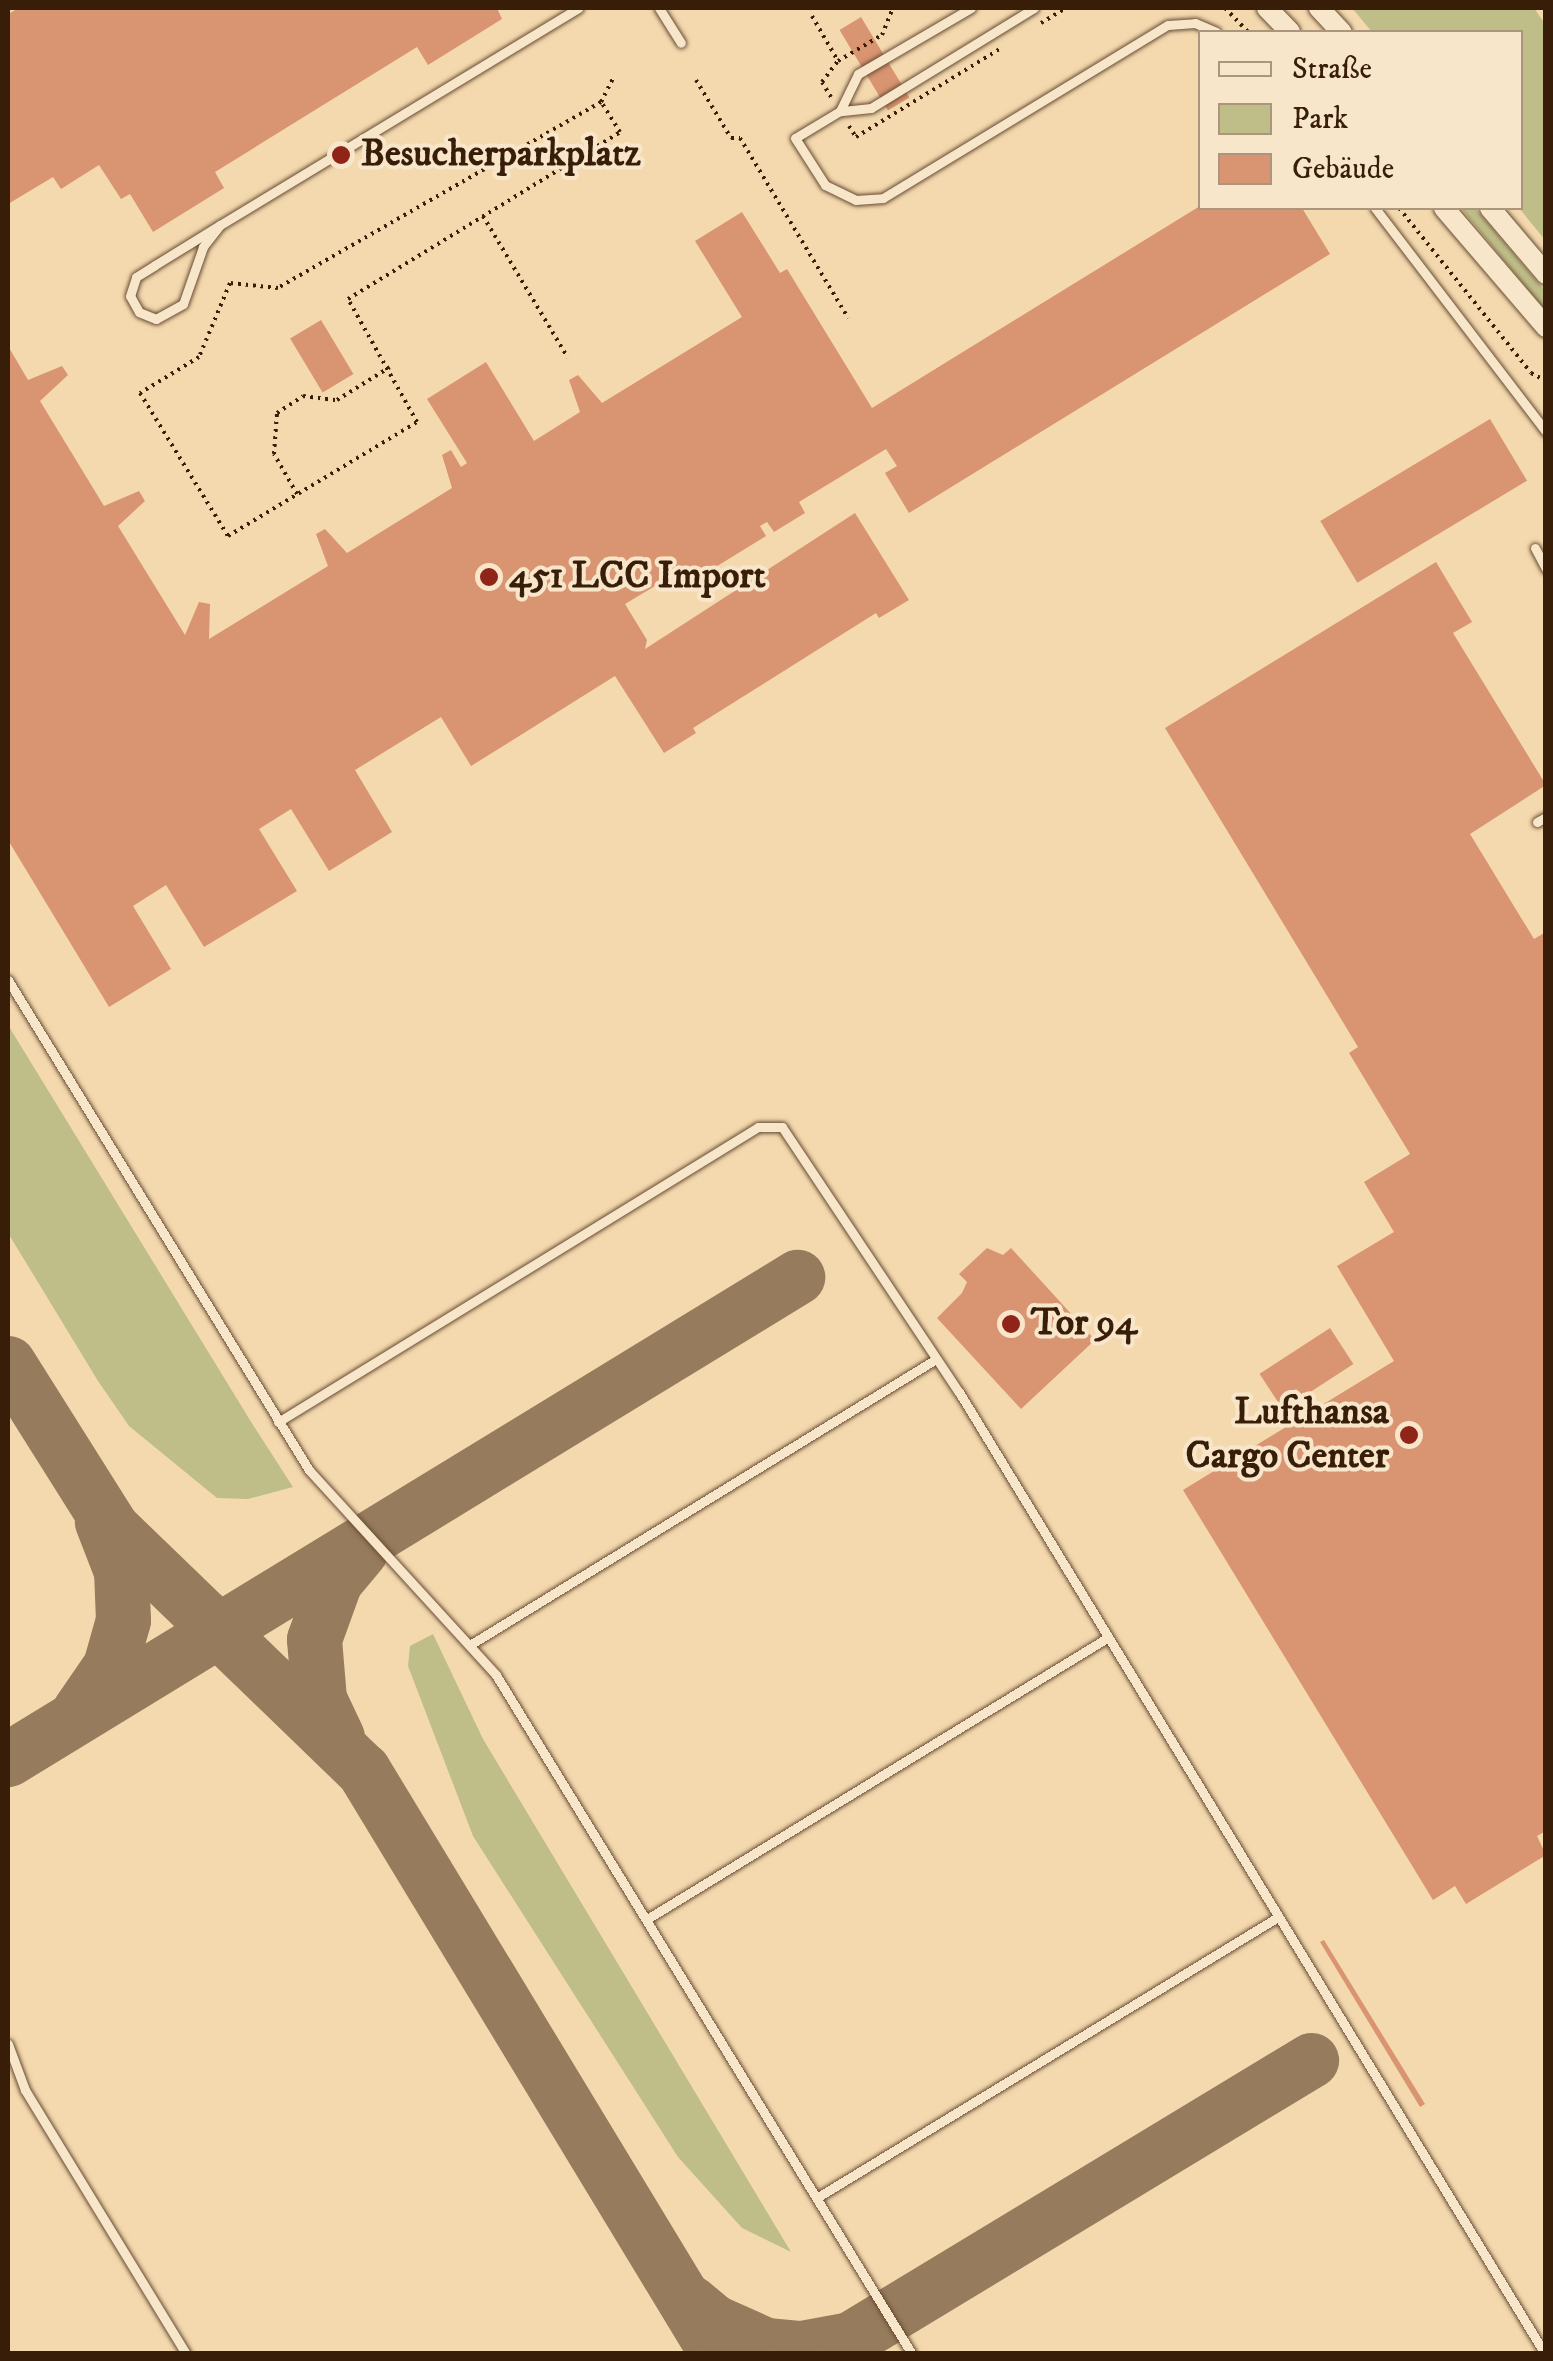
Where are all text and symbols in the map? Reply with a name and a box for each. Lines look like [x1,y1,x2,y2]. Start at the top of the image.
legend [1198,30,1523,210]
text: Straße [1292,51,1372,88]
text: Park [1292,101,1348,138]
place label: Besucherparkplatz [361,132,641,178]
marker: Besucherparkplatz [330,144,352,166]
text: Gebäude [1292,151,1394,188]
place label: 451 LCC Import [509,554,766,600]
marker: 451 LCC Import [478,566,500,588]
place label: Tor 94 [1031,1301,1137,1347]
marker: Tor 94 [1000,1313,1022,1335]
place label: Lufthansa Cargo Center [1186,1390,1389,1480]
marker: Lufthansa Cargo Center [1398,1424,1420,1446]

